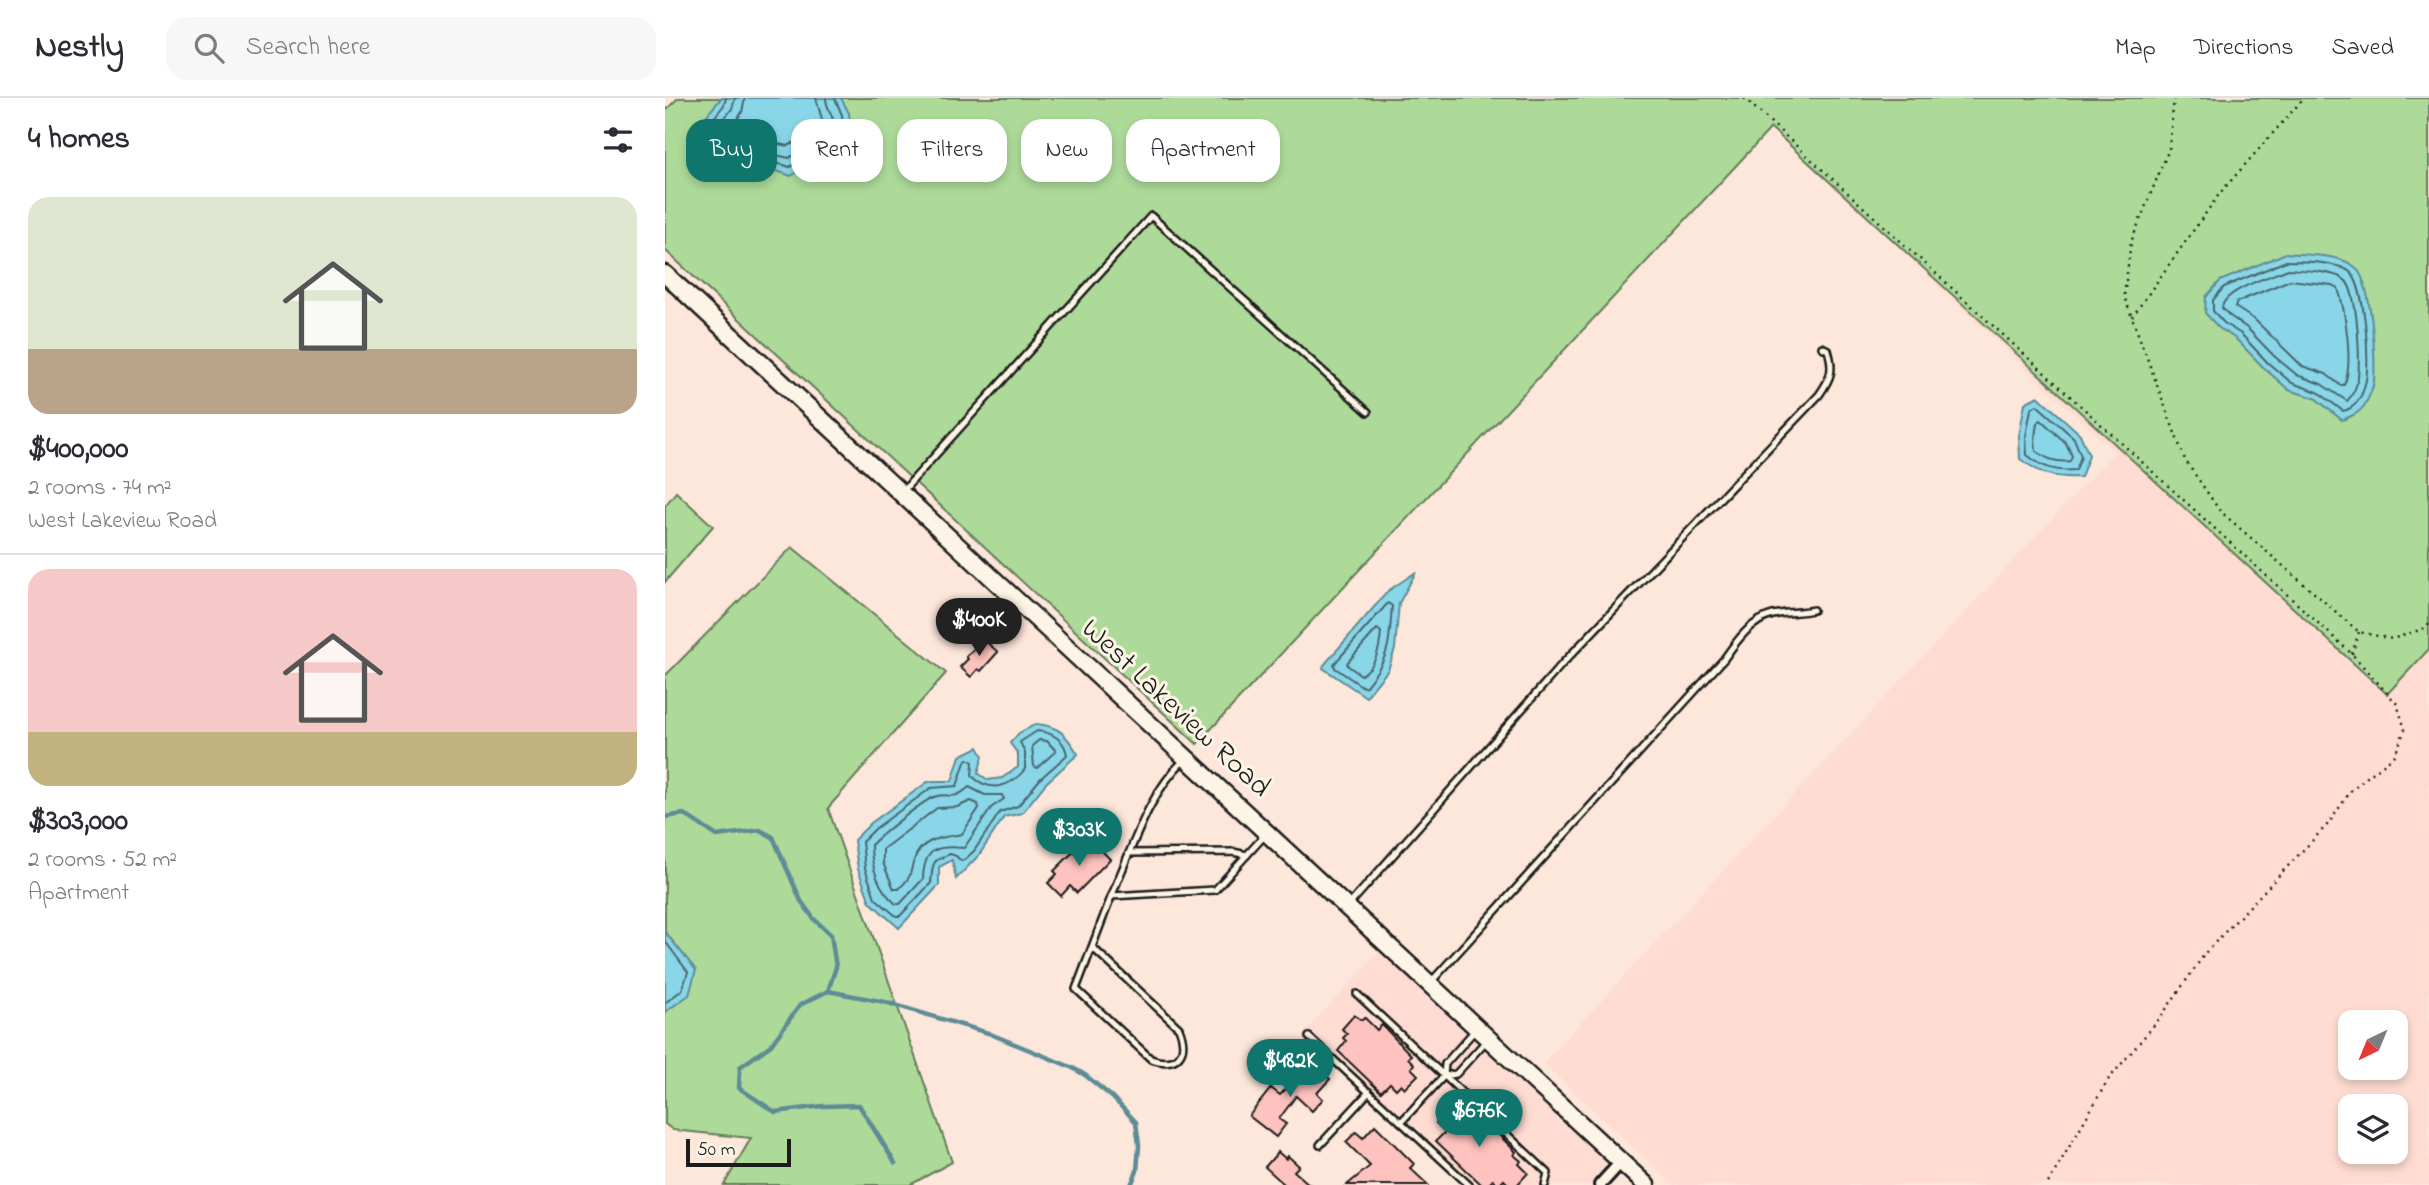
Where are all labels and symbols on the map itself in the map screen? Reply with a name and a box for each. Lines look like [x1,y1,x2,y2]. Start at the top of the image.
pin: $400K [930,598,1028,658]
street label: West Lakeview Road [1070,609,1280,809]
pin: $303K [1030,808,1128,868]
north arrow [2338,1010,2408,1080]
pin: $482K [1241,1040,1339,1099]
pin: $676K [1430,1090,1528,1149]
scale bar [686,1136,791,1168]

